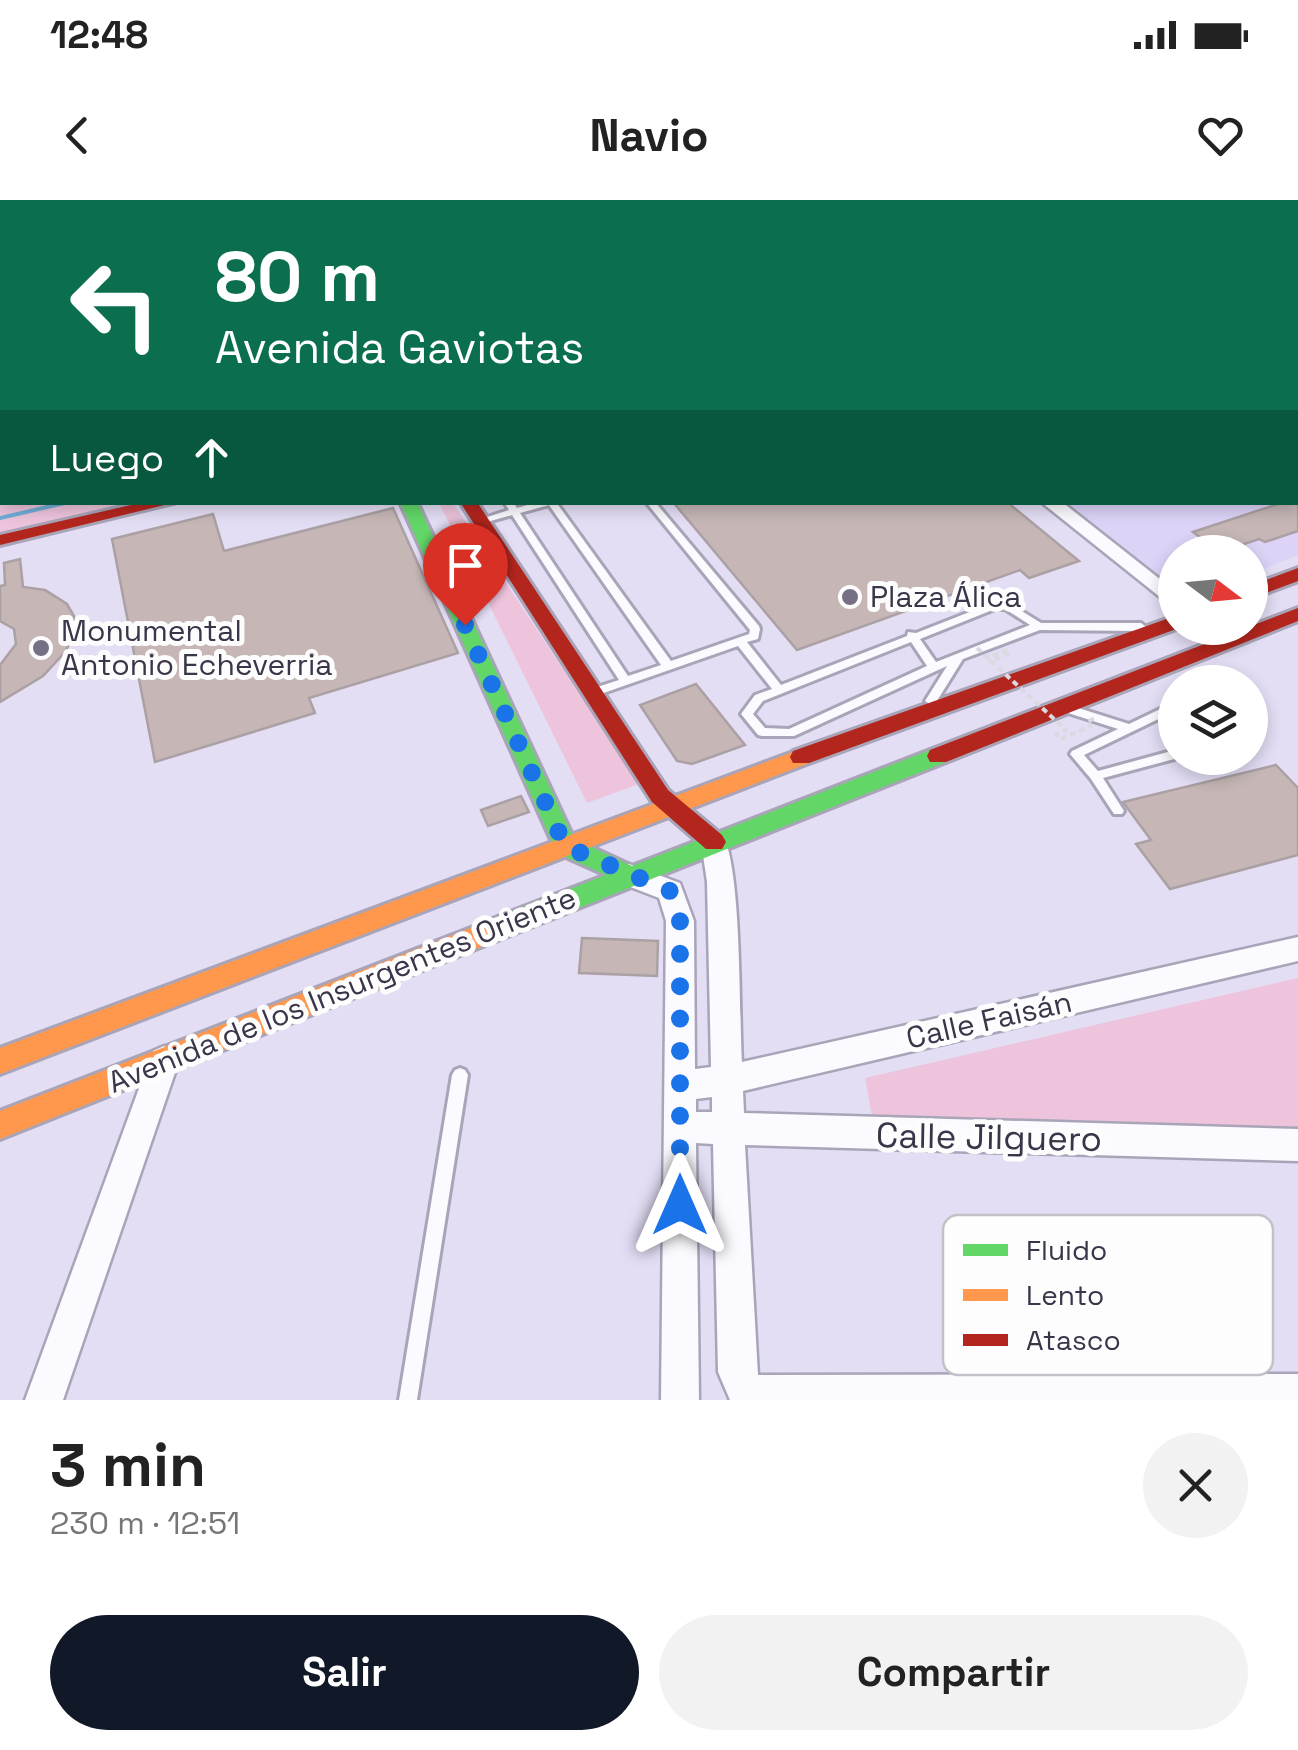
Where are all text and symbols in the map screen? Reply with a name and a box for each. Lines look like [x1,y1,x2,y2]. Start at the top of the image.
text: 12:48 [50,11,148,59]
text: Navio [589,107,709,164]
icon: back [50,108,105,163]
icon: heart [1193,108,1248,163]
text: 80 m [215,232,380,321]
icon: left [50,240,180,370]
text: Avenida Gaviotas [215,319,584,376]
icon: ahead [184,430,239,485]
text: Luego [50,434,164,482]
pin [423,523,508,626]
north arrow [1158,535,1268,645]
map controls [1158,535,1268,775]
icon: arrive [438,538,493,593]
place label: Plaza Álica [870,577,1022,616]
marker: Plaza Álica [839,586,861,608]
place label: Monumental Antonio Echeverria [61,611,333,684]
marker: Monumental Antonio Echeverria [30,637,52,659]
button: layers [1158,665,1268,775]
street label: Avenida de los Insurgentes Oriente [102,878,582,1102]
street label: Calle Faisán [902,982,1075,1057]
street label: Calle Jilguero [876,1113,1102,1161]
position arrow [628,1153,732,1257]
legend [943,1215,1273,1375]
text: Fluido [1026,1232,1107,1268]
text: Lento [1026,1277,1104,1313]
text: Atasco [1026,1322,1121,1358]
text: 3 min [50,1427,206,1504]
button: close [1143,1433,1248,1538]
text: 230 m · 12:51 [50,1503,240,1543]
button: Salir [50,1615,639,1730]
button: Compartir [659,1615,1248,1730]

